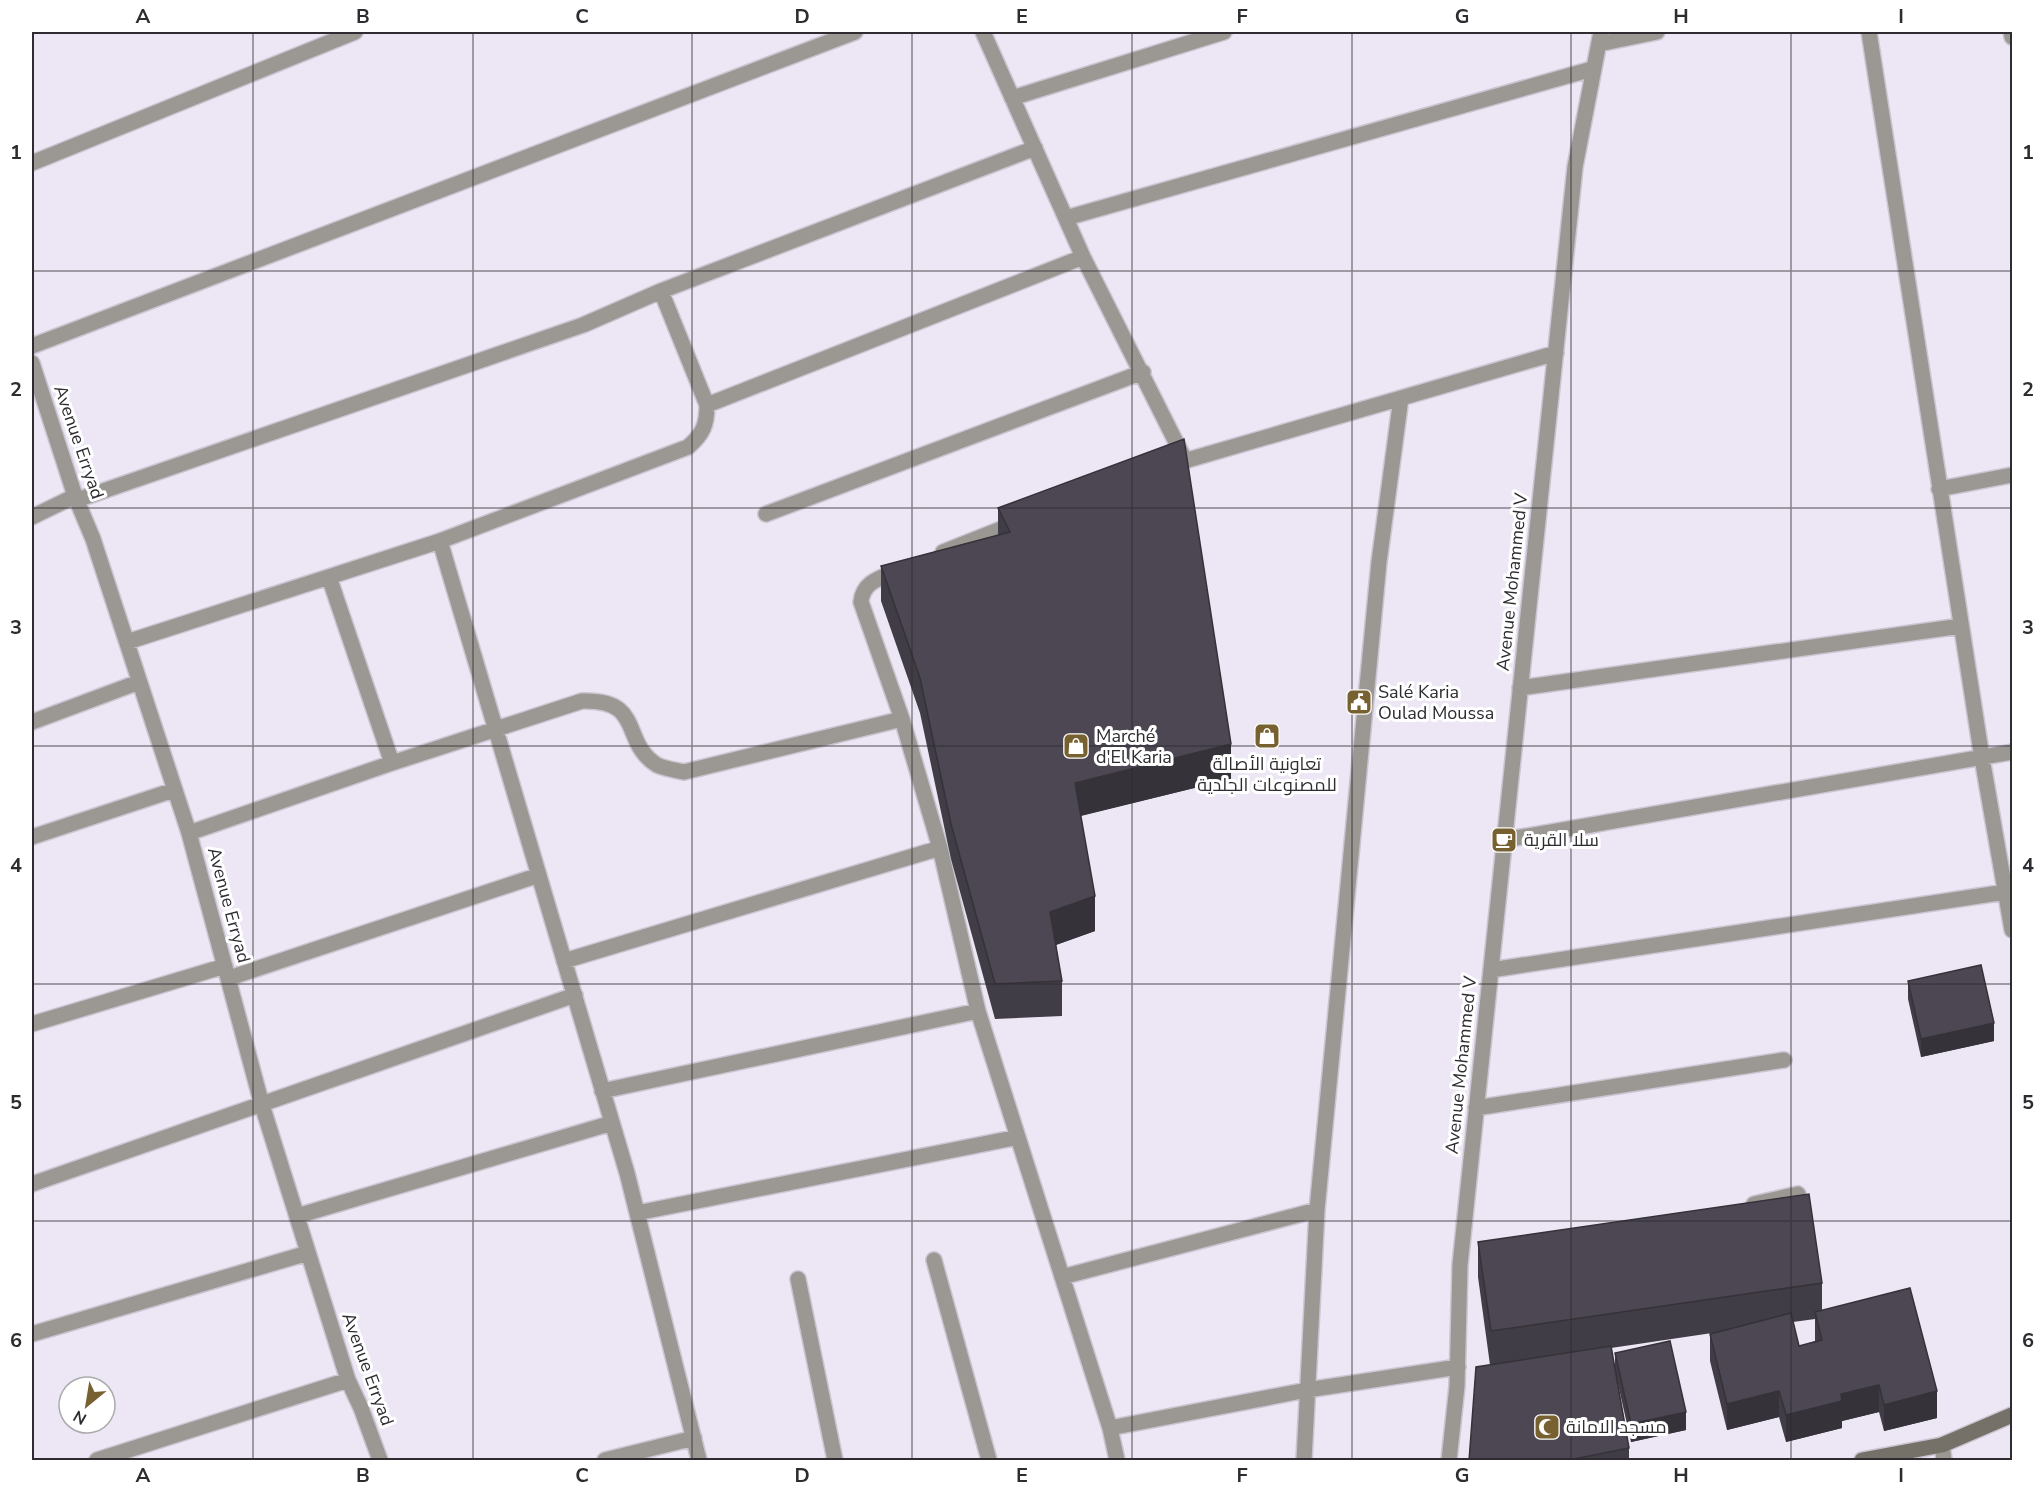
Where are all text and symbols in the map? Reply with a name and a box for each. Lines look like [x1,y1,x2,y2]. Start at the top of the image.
text: A [136,3,151,30]
text: B [356,3,370,30]
text: C [575,3,589,30]
text: D [794,3,810,30]
text: E [1016,3,1028,30]
text: F [1236,3,1248,30]
text: G [1455,3,1469,30]
text: H [1673,3,1689,30]
text: I [1898,3,1904,30]
text: 1 [10,139,22,166]
text: 1 [2022,139,2034,166]
text: 2 [10,376,22,403]
text: 2 [2022,376,2034,403]
street label: Avenue Erryad [48,382,110,502]
street label: Avenue Mohammed V [1491,491,1533,672]
text: 3 [10,614,22,641]
text: 3 [2022,614,2034,641]
place label: Salé Karia Oulad Moussa [1378,680,1494,725]
public building icon: Salé Karia Oulad Moussa [1344,687,1374,717]
shop icon: تعاونية الأصالة للمصنوعات الجلدية [1252,721,1282,751]
place label: Marché d'El Karia [1096,724,1172,769]
shop icon: Marché d'El Karia [1061,731,1091,761]
place label: تعاونية الأصالة للمصنوعات الجلدية [1197,752,1337,797]
cafe icon: سلا القرية [1489,825,1519,855]
place label: سلا القرية [1524,828,1599,852]
street label: Avenue Erryad [202,844,256,966]
text: 4 [10,852,22,879]
text: 4 [2022,852,2034,879]
street label: Avenue Mohammed V [1440,974,1482,1155]
text: 5 [10,1089,22,1116]
text: 5 [2022,1089,2034,1116]
street label: Avenue Erryad [336,1309,400,1429]
text: 6 [10,1327,22,1354]
text: 6 [2022,1327,2034,1354]
north arrow [57,1375,117,1435]
text: N [69,1405,91,1430]
mosque icon: مسجد الامانة [1532,1412,1562,1442]
place label: مسجد الامانة [1566,1415,1667,1439]
text: A [136,1462,151,1489]
text: B [356,1462,370,1489]
text: C [575,1462,589,1489]
text: D [794,1462,810,1489]
text: E [1016,1462,1028,1489]
text: F [1236,1462,1248,1489]
text: G [1455,1462,1469,1489]
text: H [1673,1462,1689,1489]
text: I [1898,1462,1904,1489]

